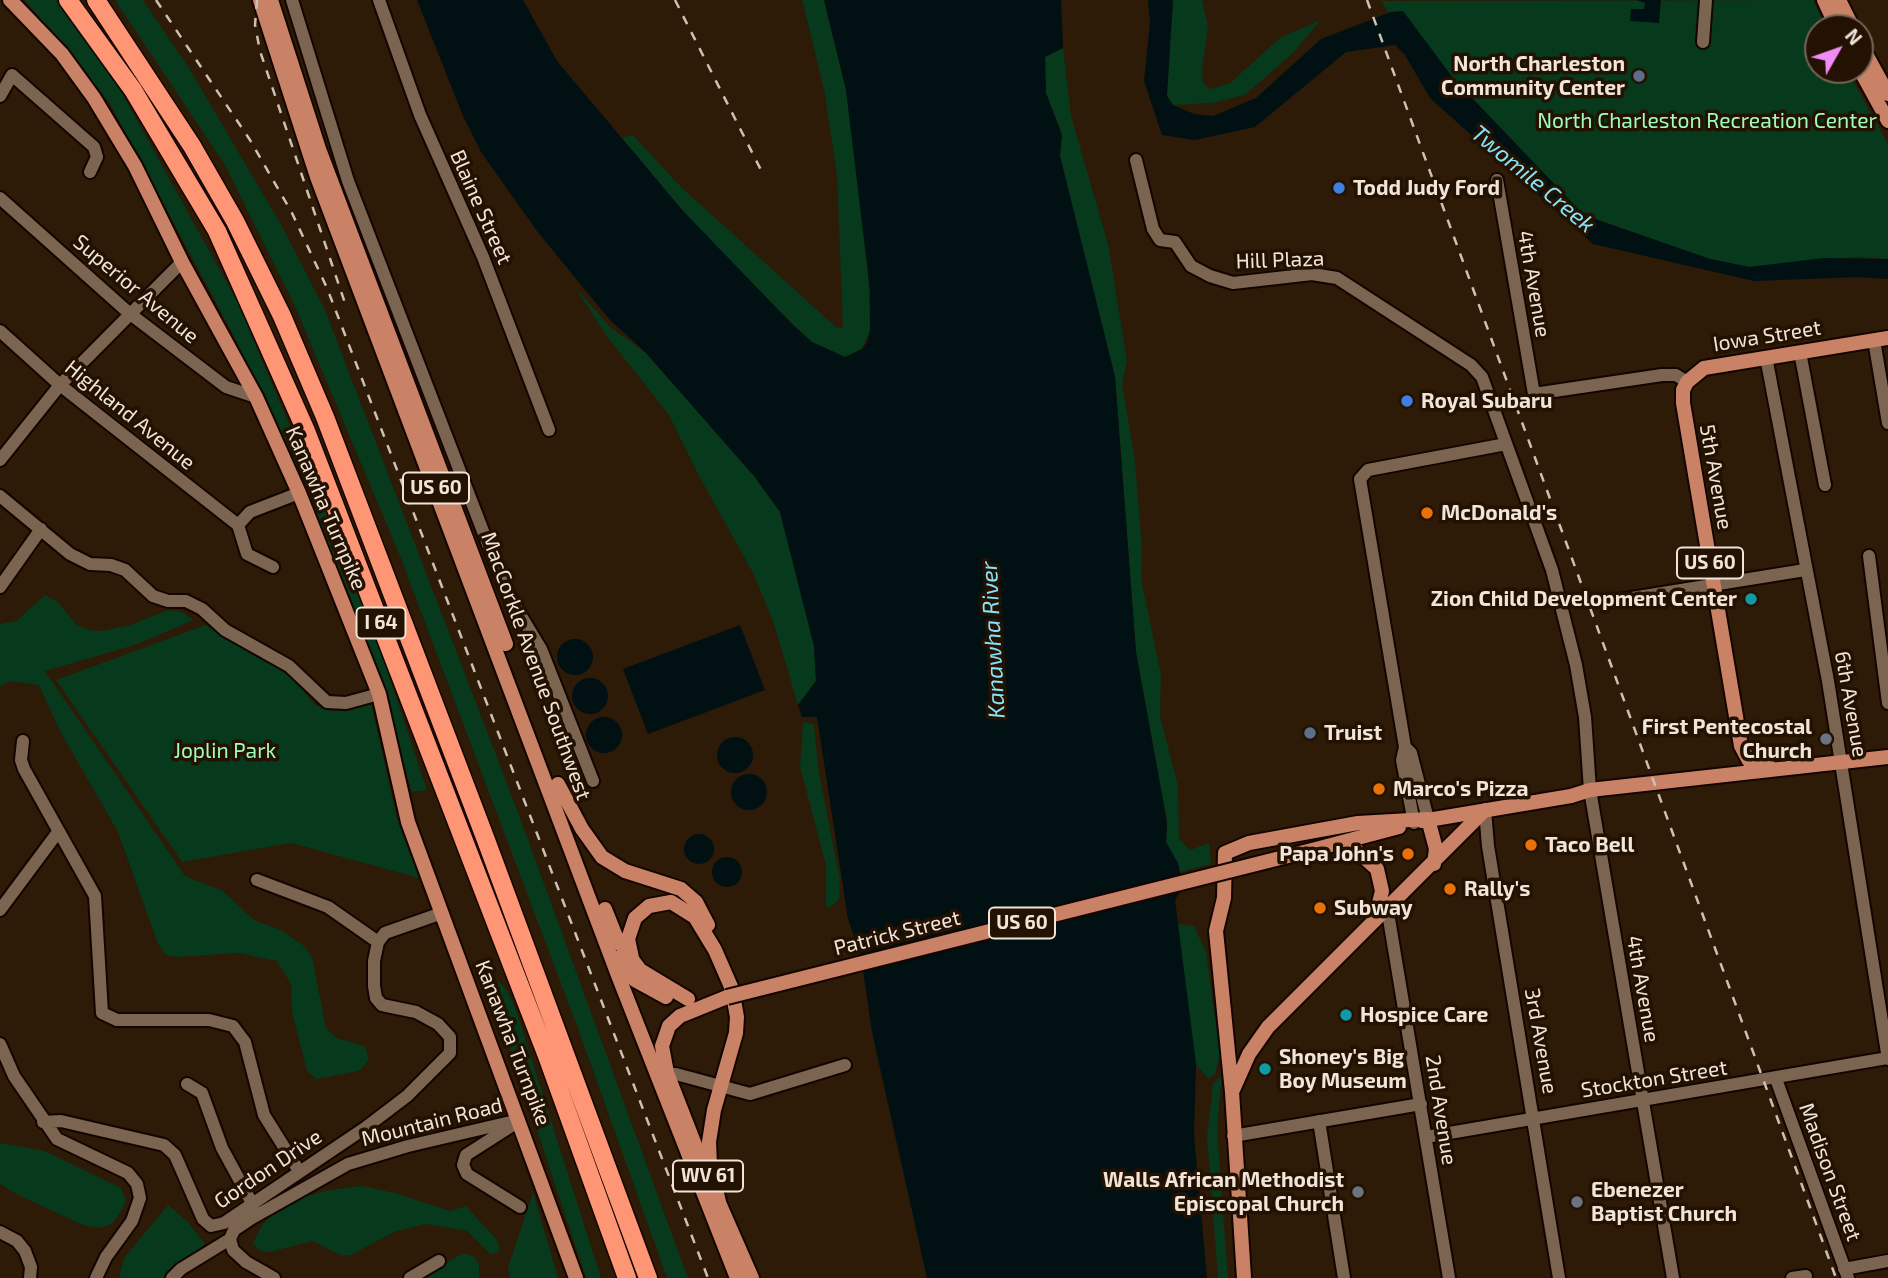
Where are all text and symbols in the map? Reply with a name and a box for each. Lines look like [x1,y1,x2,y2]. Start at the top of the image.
north arrow [1804,14,1874,84]
text: N [1841,24,1867,49]
place label: North Charleston Community Center [1441,51,1625,101]
marker: North Charleston Community Center [1631,68,1647,84]
park label: North Charleston Recreation Center [1537,108,1877,134]
water label: Twomile Creek [1466,119,1600,239]
street label: Blaine Street [445,146,517,268]
place label: Todd Judy Ford [1353,175,1500,201]
marker: Todd Judy Ford [1331,180,1347,196]
street label: Superior Avenue [68,229,204,349]
street label: 4th Avenue [1512,229,1556,339]
street label: Hill Plaza [1235,246,1325,274]
street label: Iowa Street [1711,315,1823,357]
street label: Highland Avenue [60,355,200,475]
place label: Royal Subaru [1421,388,1552,414]
marker: Royal Subaru [1399,393,1415,409]
street label: Kanawha Turnpike [280,422,372,594]
street label: 5th Avenue [1694,422,1738,532]
road number: US 60 [403,472,469,503]
place label: McDonald's [1441,500,1557,526]
marker: McDonald's [1419,505,1435,521]
street label: MacCorkle Avenue Southwest [476,528,596,804]
road number: US 60 [1677,548,1743,578]
water label: Kanawha River [975,561,1011,719]
place label: Zion Child Development Center [1431,586,1737,612]
marker: Zion Child Development Center [1743,591,1759,607]
road number: I 64 [356,608,406,638]
street label: 6th Avenue [1829,649,1873,759]
place label: First Pentecostal Church [1642,714,1812,764]
place label: Truist [1324,720,1382,746]
marker: Truist [1302,725,1318,741]
marker: First Pentecostal Church [1818,731,1834,747]
park label: Joplin Park [174,738,276,764]
place label: Marco's Pizza [1393,776,1529,802]
marker: Marco's Pizza [1371,781,1387,797]
place label: Taco Bell [1545,832,1634,858]
marker: Taco Bell [1523,837,1539,853]
place label: Papa John's [1279,841,1394,867]
marker: Papa John's [1400,846,1416,862]
place label: Rally's [1464,876,1530,902]
marker: Rally's [1442,881,1458,897]
place label: Subway [1334,895,1413,921]
marker: Subway [1312,900,1328,916]
street label: Patrick Street [831,905,963,961]
road number: US 60 [989,908,1055,939]
street label: 4th Avenue [1621,934,1665,1044]
street label: Kanawha Turnpike [470,957,556,1129]
street label: 3rd Avenue [1519,986,1563,1096]
place label: Hospice Care [1360,1002,1488,1028]
marker: Hospice Care [1338,1007,1354,1023]
place label: Shoney's Big Boy Museum [1279,1044,1407,1094]
street label: 2nd Avenue [1420,1053,1462,1167]
street label: Stockton Street [1579,1055,1729,1103]
marker: Shoney's Big Boy Museum [1257,1061,1273,1077]
street label: Mountain Road [359,1092,505,1152]
street label: Madison Street [1793,1100,1867,1244]
street label: Gordon Drive [210,1124,326,1214]
road number: WV 61 [673,1160,743,1192]
place label: Walls African Methodist Episcopal Church [1103,1167,1344,1217]
place label: Ebenezer Baptist Church [1591,1177,1737,1227]
marker: Walls African Methodist Episcopal Church [1350,1184,1366,1200]
marker: Ebenezer Baptist Church [1569,1194,1585,1210]

